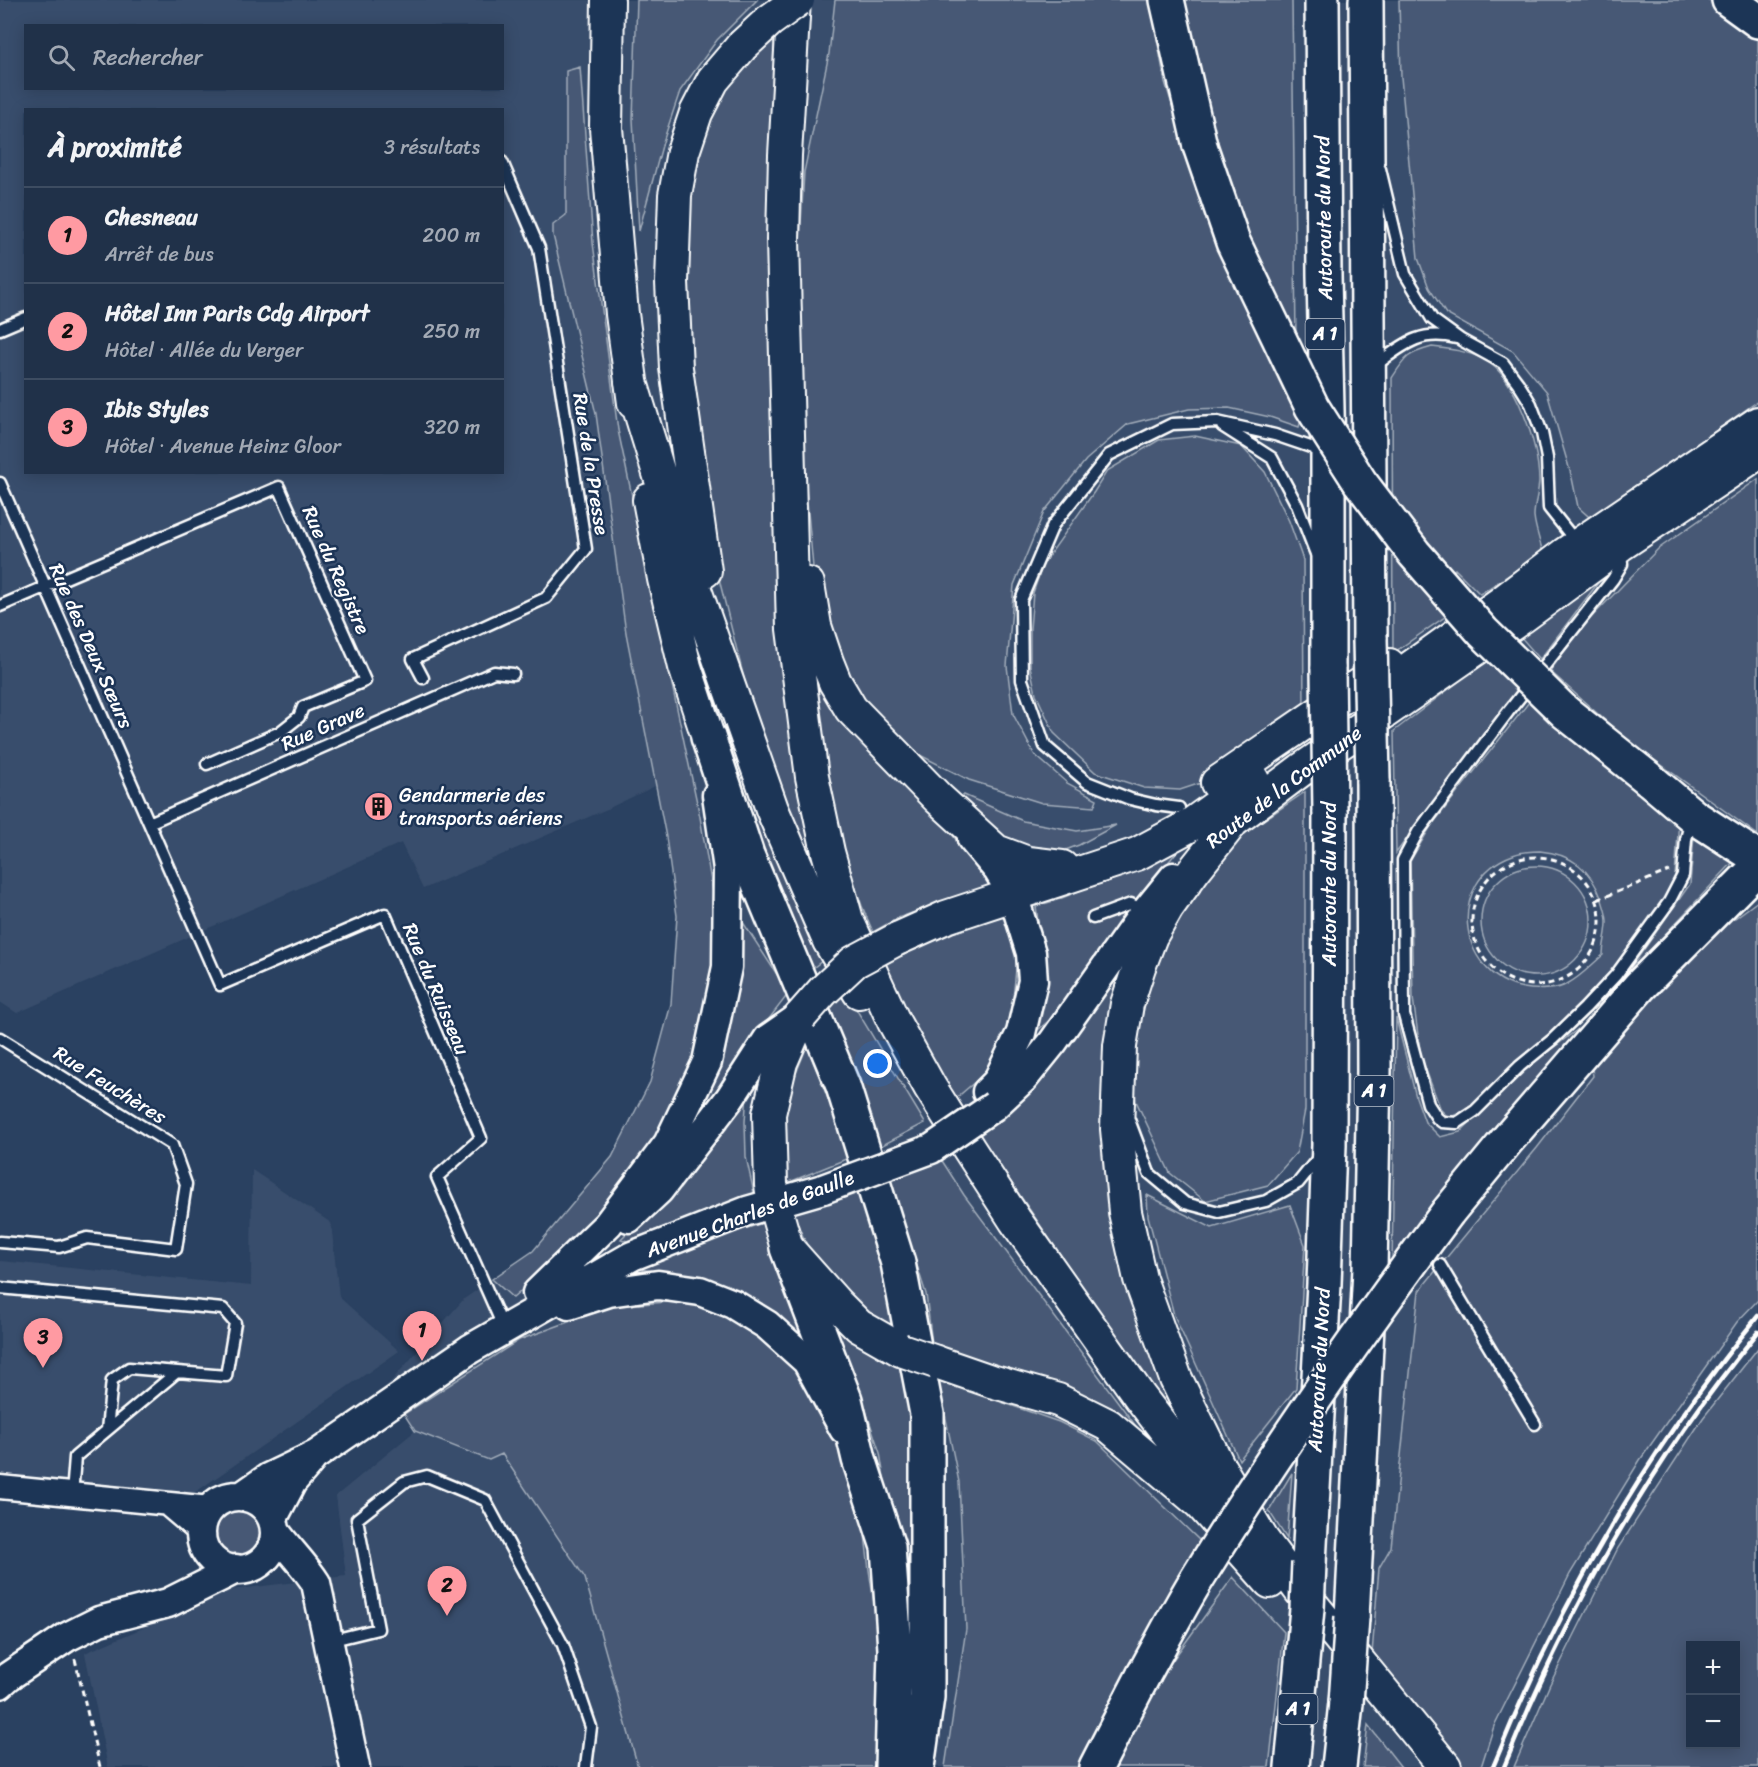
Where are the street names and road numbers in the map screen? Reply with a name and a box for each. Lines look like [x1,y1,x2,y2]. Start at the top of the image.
street label: Autoroute du Nord [1305,134,1343,301]
road number: A 1 [1306,319,1344,349]
street label: Rue de la Presse [563,390,620,538]
street label: Rue du Registre [292,500,380,640]
street label: Rue des Deux Sœurs [39,558,144,735]
street label: Rue Grave [275,693,371,761]
street label: Route de la Commune [1198,716,1370,858]
street label: Autoroute du Nord [1312,800,1347,967]
street label: Rue du Ruisseau [392,917,480,1061]
street label: Rue Feuchères [46,1036,174,1134]
road number: A 1 [1354,1076,1394,1106]
street label: Avenue Charles de Gaulle [640,1160,859,1268]
street label: Autoroute du Nord [1297,1286,1341,1454]
road number: A 1 [1278,1694,1318,1724]

